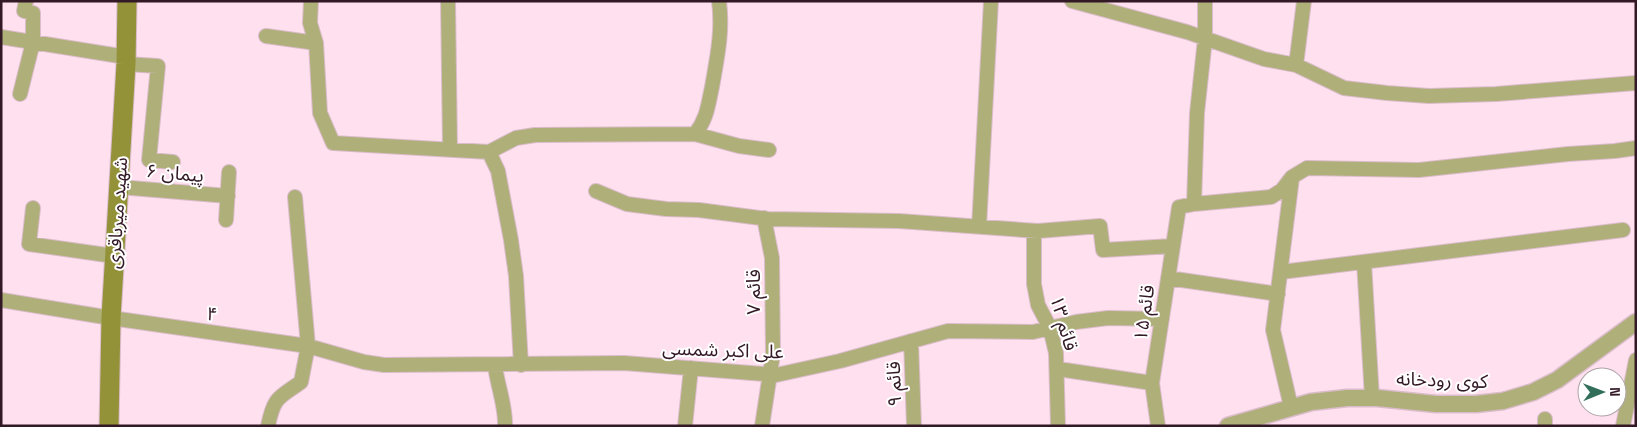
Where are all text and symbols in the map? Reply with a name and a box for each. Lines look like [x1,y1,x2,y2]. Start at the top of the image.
street label: شهید میرباقری [101,156,133,270]
street label: پیمان ۶ [145,158,205,188]
street label: قائم ۷ [741,269,768,315]
street label: قائم ۱۵ [1128,283,1162,343]
street label: قائم ۱۳ [1042,292,1084,354]
street label: ۴ [205,301,219,327]
street label: علی اکبر شمسی [662,335,784,365]
street label: قائم ۹ [881,361,909,407]
street label: کوی رودخانه [1396,366,1489,394]
north arrow [1577,367,1627,417]
text: N [1606,387,1624,397]

